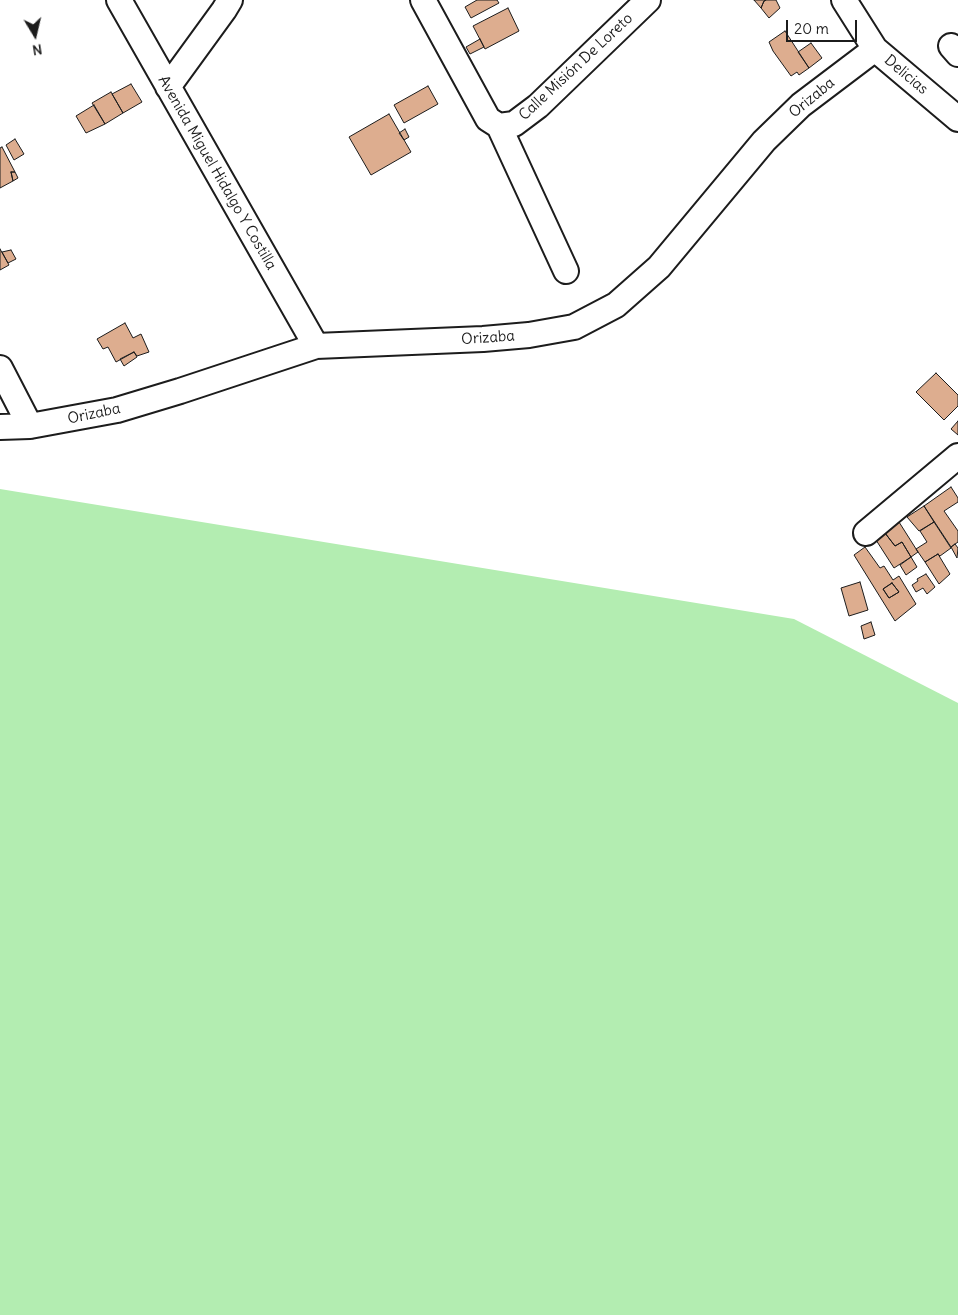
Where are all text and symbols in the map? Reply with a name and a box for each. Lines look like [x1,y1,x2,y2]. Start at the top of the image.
north arrow [10,10,60,60]
street label: Calle Misión De Loreto [515,10,637,124]
scale bar [788,10,859,42]
text: 20 m [794,19,829,38]
text: N [31,40,44,59]
street label: Delicias [880,51,932,99]
street label: Avenida Miguel Hidalgo Y Costilla [154,73,280,273]
street label: Orizaba [786,74,838,122]
street label: Orizaba [461,327,515,349]
street label: Orizaba [66,400,122,428]

